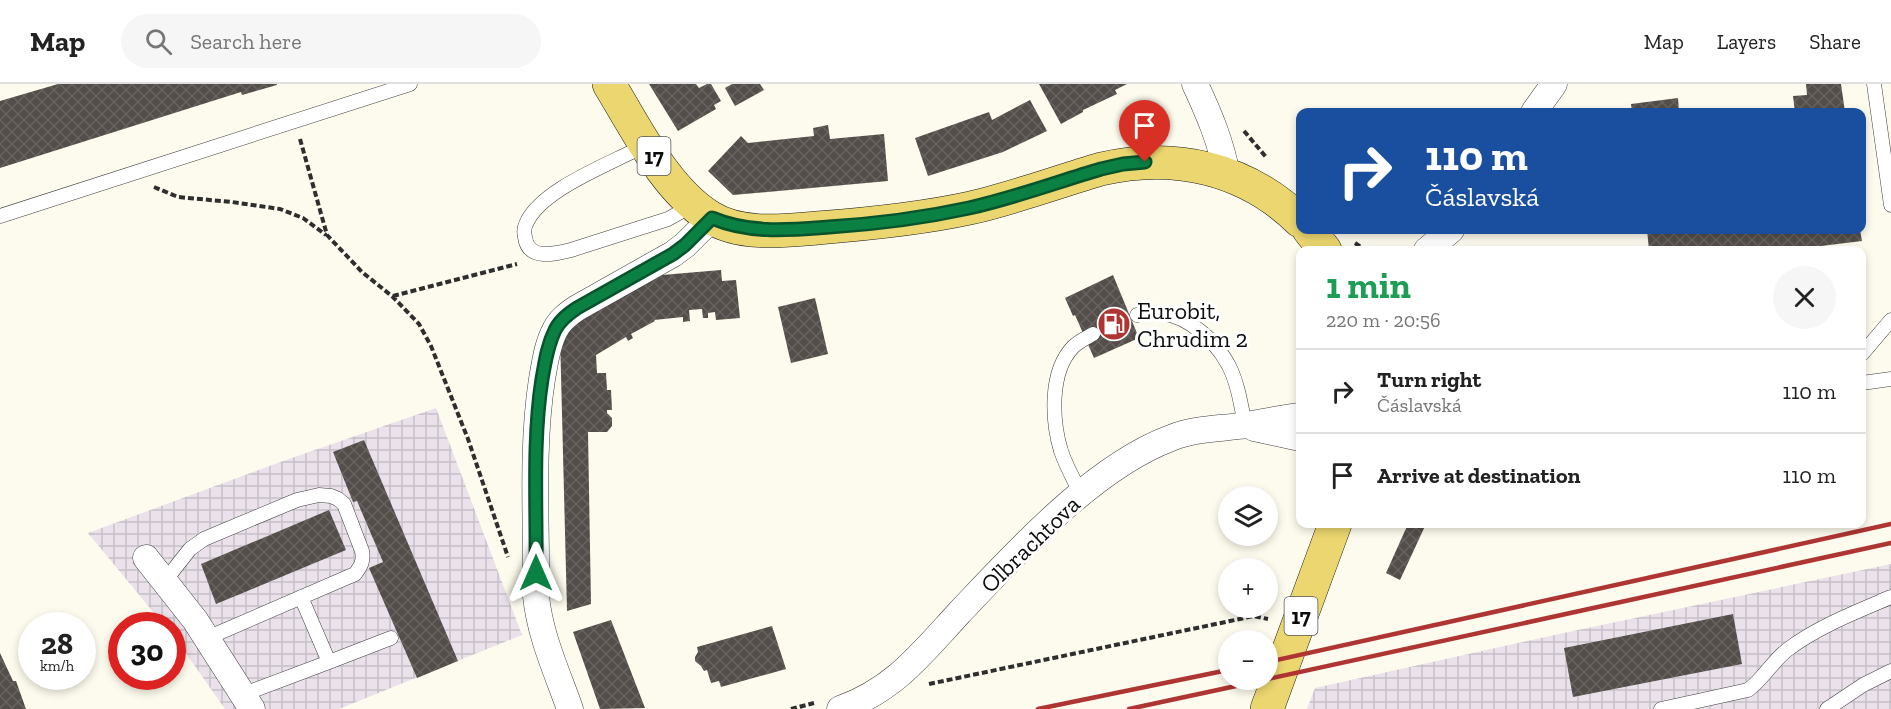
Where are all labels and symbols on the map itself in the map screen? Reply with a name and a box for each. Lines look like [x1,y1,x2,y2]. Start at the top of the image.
pin [1119,100,1170,162]
road number: 17 [638,137,670,175]
place label: Eurobit, Chrudim 2 [1137,296,1248,353]
fuel station icon: Eurobit, Chrudim 2 [1096,306,1132,342]
street label: Olbrachtova [974,489,1086,599]
position arrow [504,541,568,605]
road number: 17 [1284,597,1318,635]
speed limit sign: 30 [108,612,186,690]

